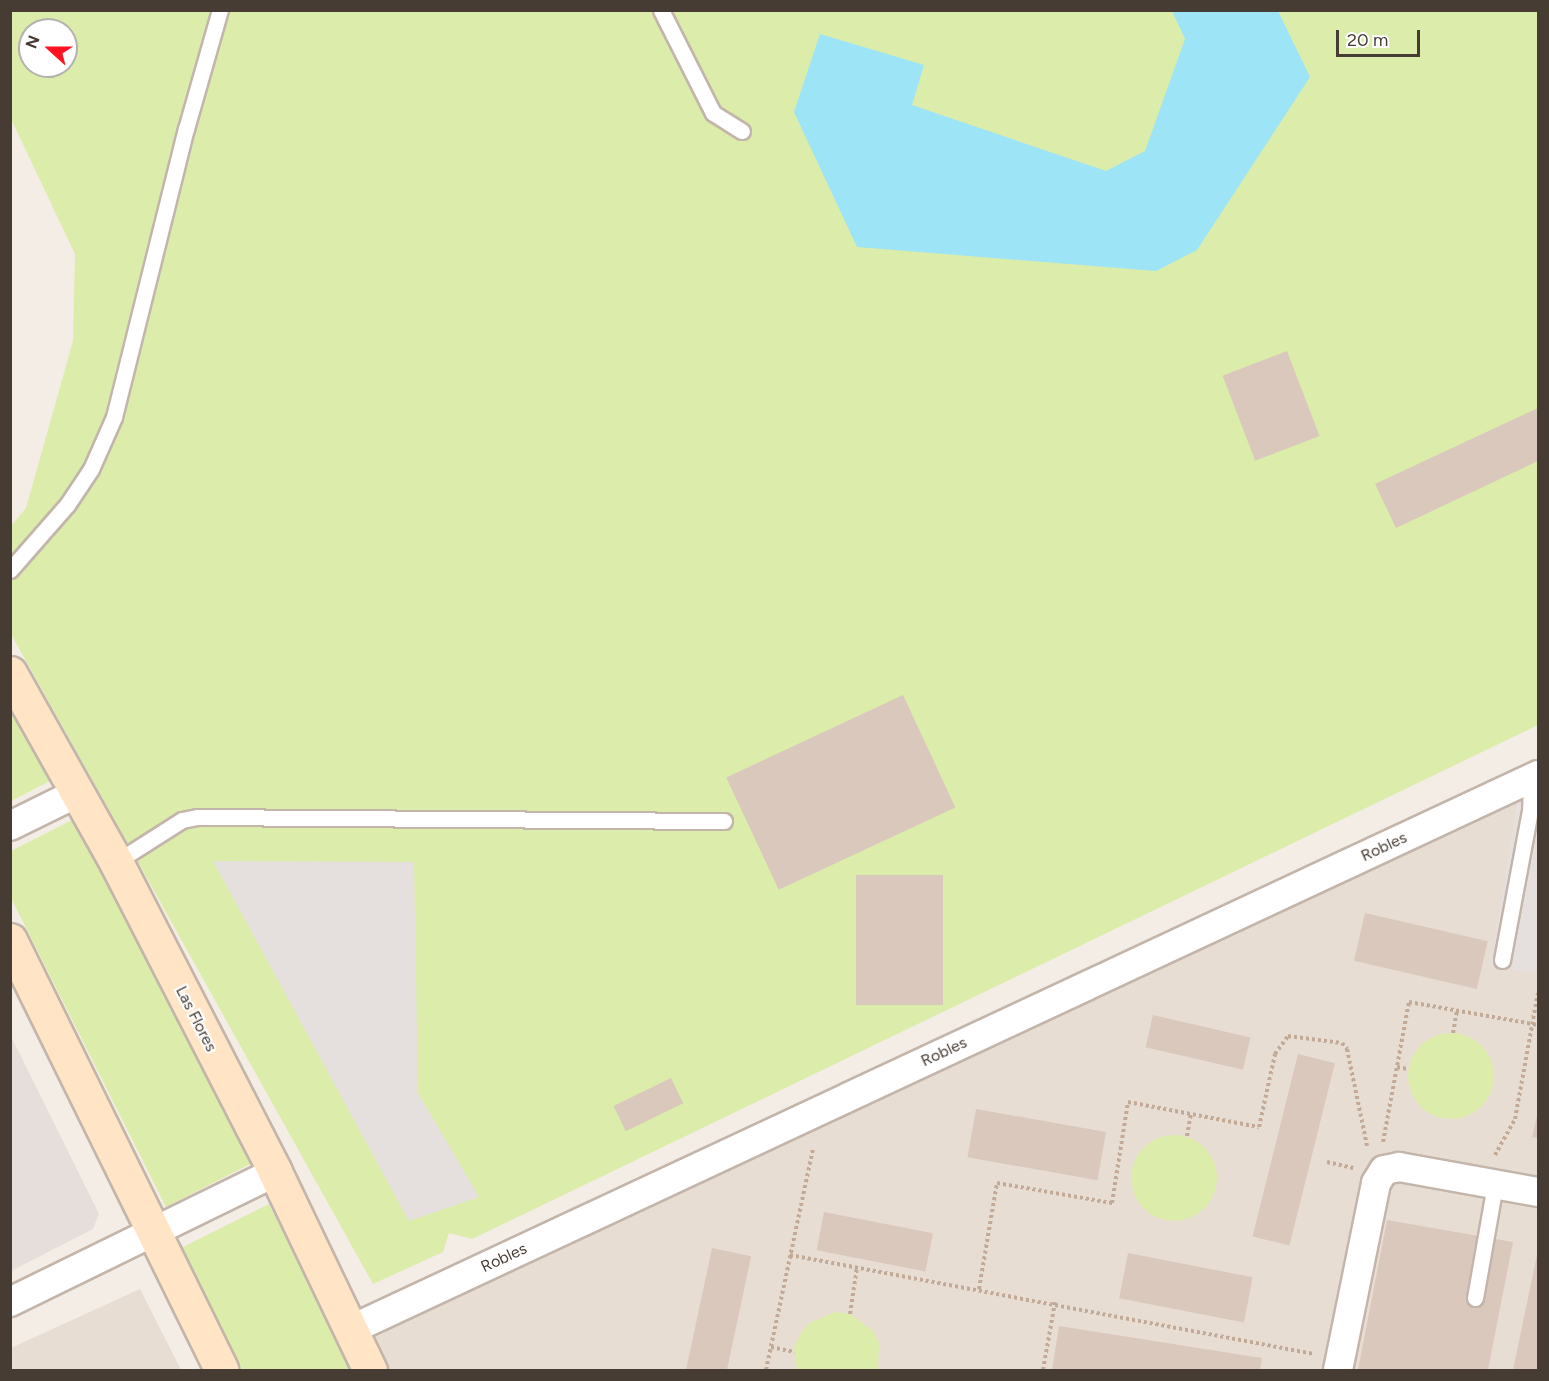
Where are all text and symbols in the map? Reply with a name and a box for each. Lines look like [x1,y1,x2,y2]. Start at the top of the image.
north arrow [18,18,78,78]
scale bar [1339,18,1423,56]
text: 20 m [1347,29,1388,51]
text: N [22,33,44,51]
street label: Robles [1358,828,1410,866]
street label: Las Flores [171,983,221,1055]
street label: Robles [918,1033,970,1071]
street label: Robles [478,1239,530,1277]

